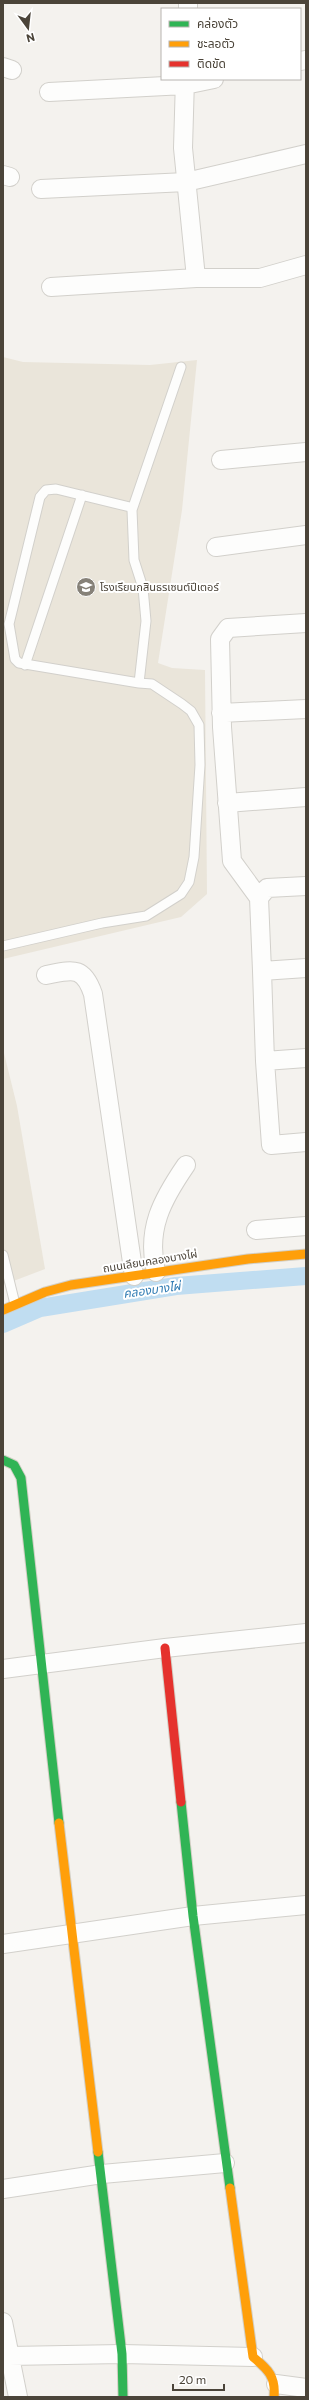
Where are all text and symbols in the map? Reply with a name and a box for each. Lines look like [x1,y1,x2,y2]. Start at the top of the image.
north arrow [8,8,48,48]
legend [161,8,301,80]
text: คล่องตัว [197,16,238,30]
text: N [25,31,36,45]
text: ชะลอตัว [197,36,235,50]
text: ติดขัด [197,56,226,70]
school or university icon: โรงเรียนกสินธรเซนต์ปีเตอร์ [75,576,97,598]
place label: โรงเรียนกสินธรเซนต์ปีเตอร์ [100,580,219,593]
street label: ถนนเลียบคลองบางไผ่ [102,1247,198,1274]
water label: คลองบางไผ่ [122,1278,183,1300]
scale bar [173,2366,224,2392]
text: 20 m [179,2372,206,2386]

